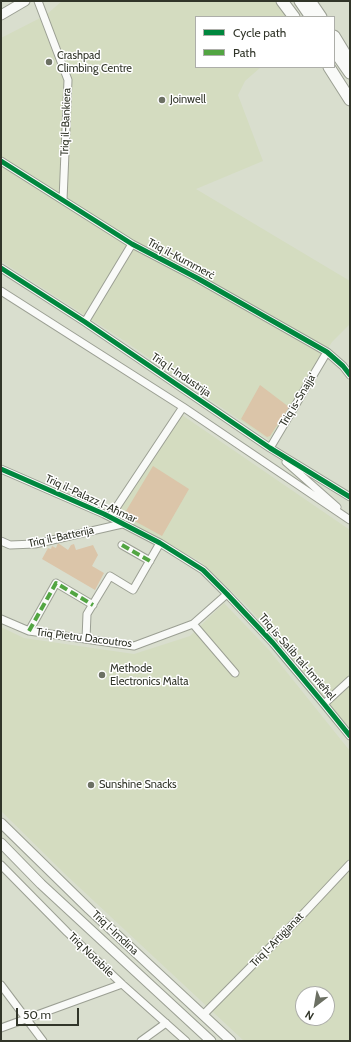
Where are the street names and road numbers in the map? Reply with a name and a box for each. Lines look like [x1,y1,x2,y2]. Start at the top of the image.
street label: Triq il-Bankiera [58,88,74,156]
street label: Triq il-Kummerċ [145,236,217,282]
street label: Triq l-Industrija [149,350,213,400]
street label: Triq is-Snajja' [277,371,319,429]
street label: Triq il-Palazz l-Aħmar [43,472,139,526]
street label: Triq il-Batterija [27,524,95,550]
street label: Triq is-Salib tal-Imrieħel [256,611,338,703]
street label: Triq Pietru Dacoutros [35,626,133,650]
street label: Triq l-Imdina [89,908,141,958]
street label: Triq l-Artiġjanat [248,910,306,970]
street label: Triq Notabile [65,930,117,980]

